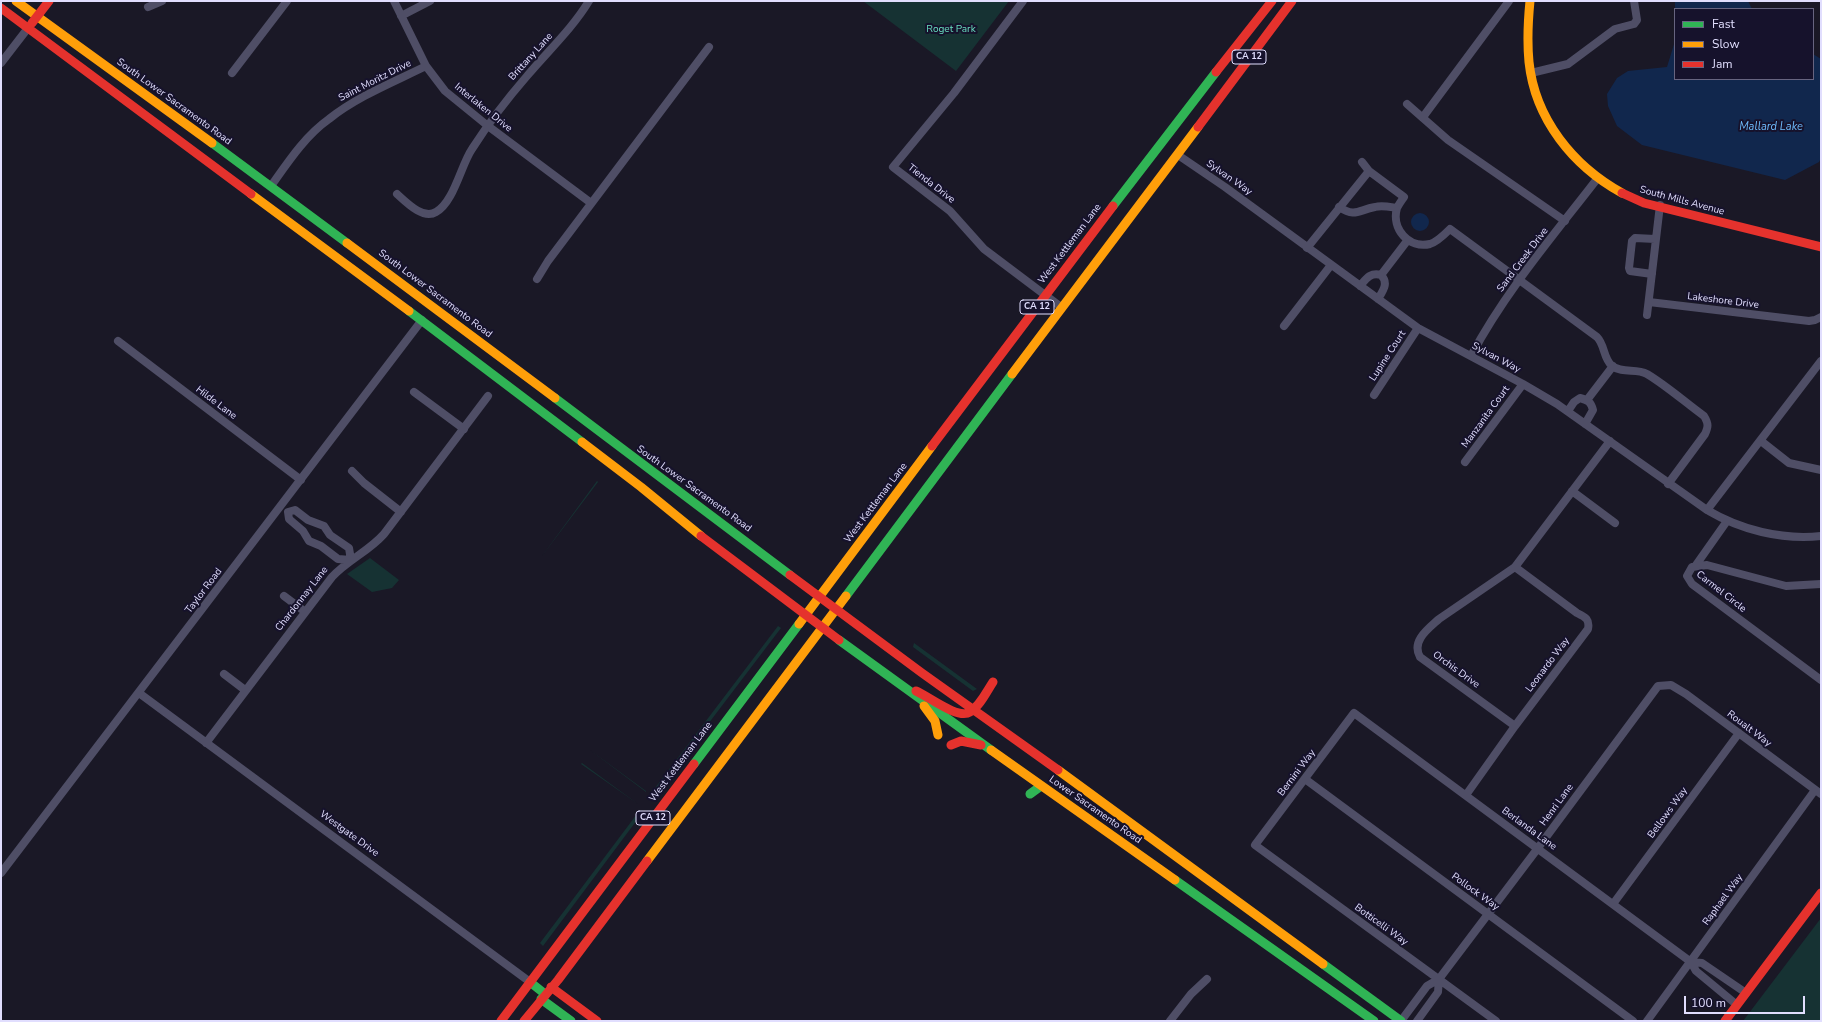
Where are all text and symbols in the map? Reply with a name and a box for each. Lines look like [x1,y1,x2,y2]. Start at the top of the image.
legend [1674,8,1814,80]
text: Fast [1712,16,1735,32]
park label: Roget Park [926,24,976,36]
street label: Brittany Lane [507,31,555,83]
text: Slow [1712,36,1740,52]
road number: CA 12 [1232,50,1266,64]
street label: South Lower Sacramento Road [114,56,234,148]
text: Jam [1712,56,1733,72]
street label: Saint Moritz Drive [337,58,413,104]
street label: Interlaken Drive [452,81,514,135]
water label: Mallard Lake [1739,120,1803,134]
street label: Sylvan Way [1204,158,1254,198]
street label: Tienda Drive [905,162,957,206]
street label: South Mills Avenue [1638,184,1726,218]
street label: West Kettleman Lane [1036,202,1104,286]
street label: Sand Creek Drive [1495,225,1551,295]
street label: South Lower Sacramento Road [376,247,494,341]
street label: Lakeshore Drive [1686,291,1760,311]
road number: CA 12 [1020,300,1054,314]
street label: Lupine Court [1367,329,1409,383]
street label: Sylvan Way [1470,340,1522,376]
street label: Hilde Lane [193,384,239,422]
street label: Manzanita Court [1459,384,1513,450]
street label: South Lower Sacramento Road [634,443,754,535]
street label: West Kettleman Lane [842,461,910,545]
street label: Chardonnay Lane [273,564,331,634]
street label: Taylor Road [183,566,225,616]
street label: Carmel Circle [1694,569,1748,615]
street label: Leonardo Way [1523,635,1573,695]
street label: Orchis Drive [1430,649,1482,691]
street label: Roualt Way [1724,708,1774,750]
street label: West Kettleman Lane [647,720,715,804]
street label: Bernini Way [1276,747,1318,799]
street label: Lower Sacramento Road [1047,774,1143,846]
street label: Henri Lane [1538,782,1576,828]
street label: Bellows Way [1646,785,1690,841]
street label: Berlanda Lane [1499,805,1559,853]
street label: Westgate Drive [317,809,381,859]
road number: CA 12 [636,811,670,825]
street label: Pollock Way [1449,871,1501,913]
street label: Raphael Way [1700,872,1746,928]
street label: Botticelli Way [1352,902,1410,948]
scale bar [1686,988,1807,1014]
text: 100 m [1691,995,1726,1011]

